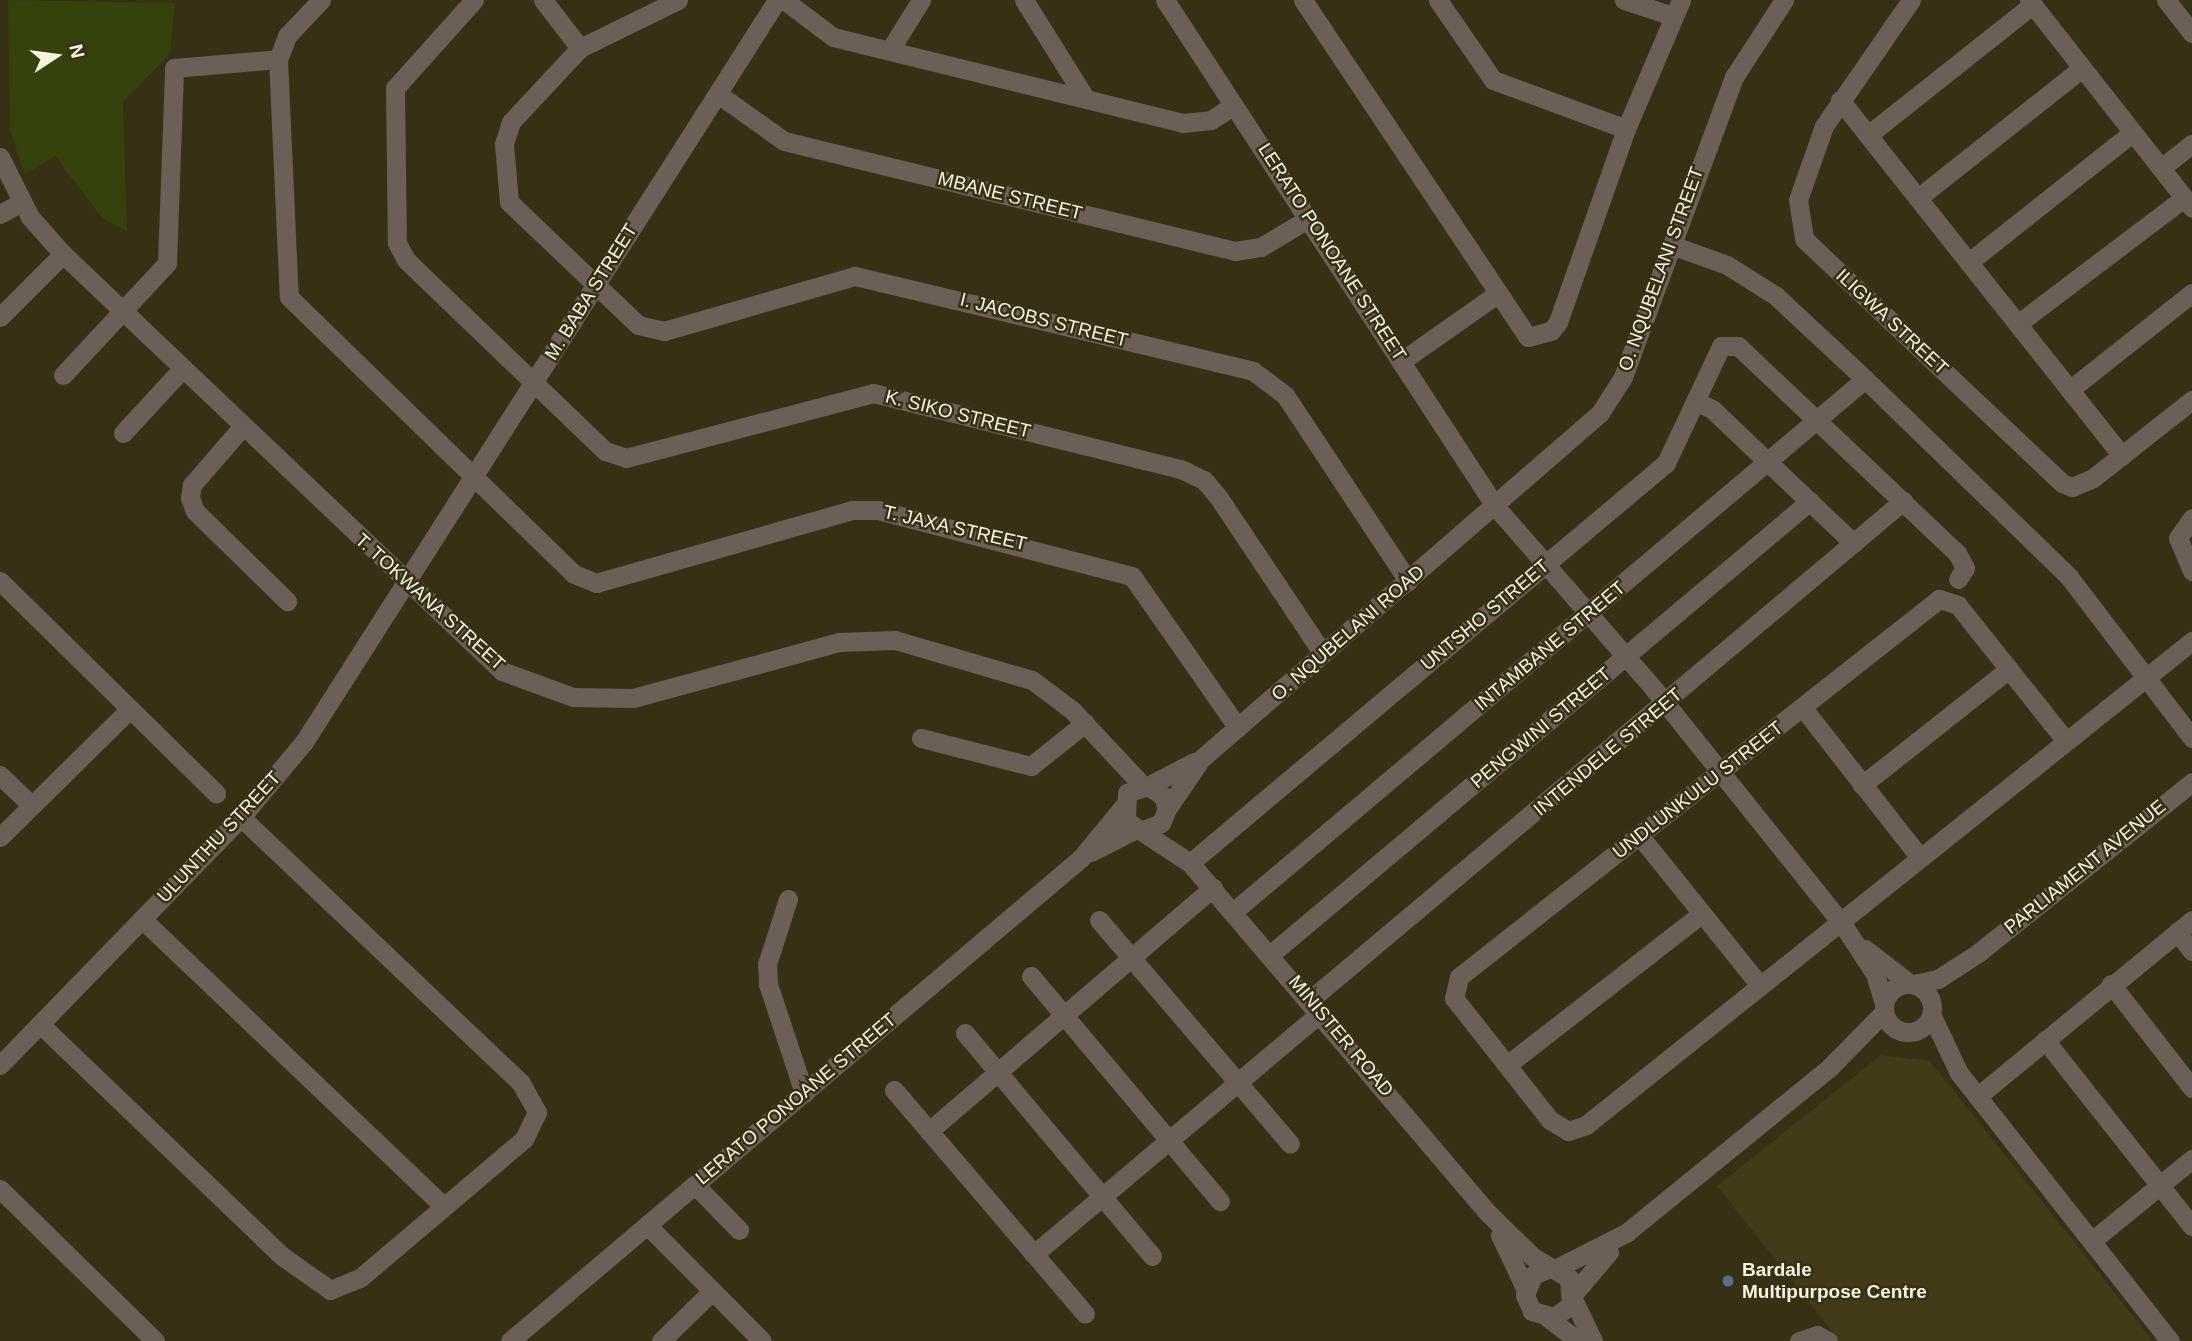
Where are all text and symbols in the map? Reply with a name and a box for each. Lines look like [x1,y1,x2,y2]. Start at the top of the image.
north arrow [21,21,91,91]
text: N [65,42,89,60]
street label: LERATO PONOANE STREET [1253,139,1411,365]
street label: O. NQUBELANI STREET [1613,164,1709,374]
street label: MBANE STREET [936,167,1084,225]
street label: M. BABA STREET [540,219,642,365]
street label: ILIGWA STREET [1831,264,1953,380]
street label: I. JACOBS STREET [958,288,1130,352]
street label: K. SIKO STREET [883,385,1033,443]
street label: T. JAXA STREET [880,500,1030,556]
street label: T. TOKWANA STREET [350,528,510,676]
street label: UNTSHO STREET [1416,555,1554,675]
street label: O. NQUBELANI ROAD [1267,560,1429,706]
street label: INTAMBANE STREET [1470,576,1630,716]
street label: PENGWINI STREET [1466,663,1616,793]
street label: INTENDELE STREET [1529,683,1687,821]
street label: UNDLUNKULU STREET [1608,716,1788,864]
street label: ULUNTHU STREET [152,767,286,907]
street label: PARLIAMENT AVENUE [1999,795,2171,939]
street label: MINISTER ROAD [1284,971,1398,1101]
street label: LERATO PONOANE STREET [691,1008,901,1190]
place label: Bardale Multipurpose Centre [1742,1259,1927,1303]
marker: Bardale Multipurpose Centre [1720,1273,1736,1289]

